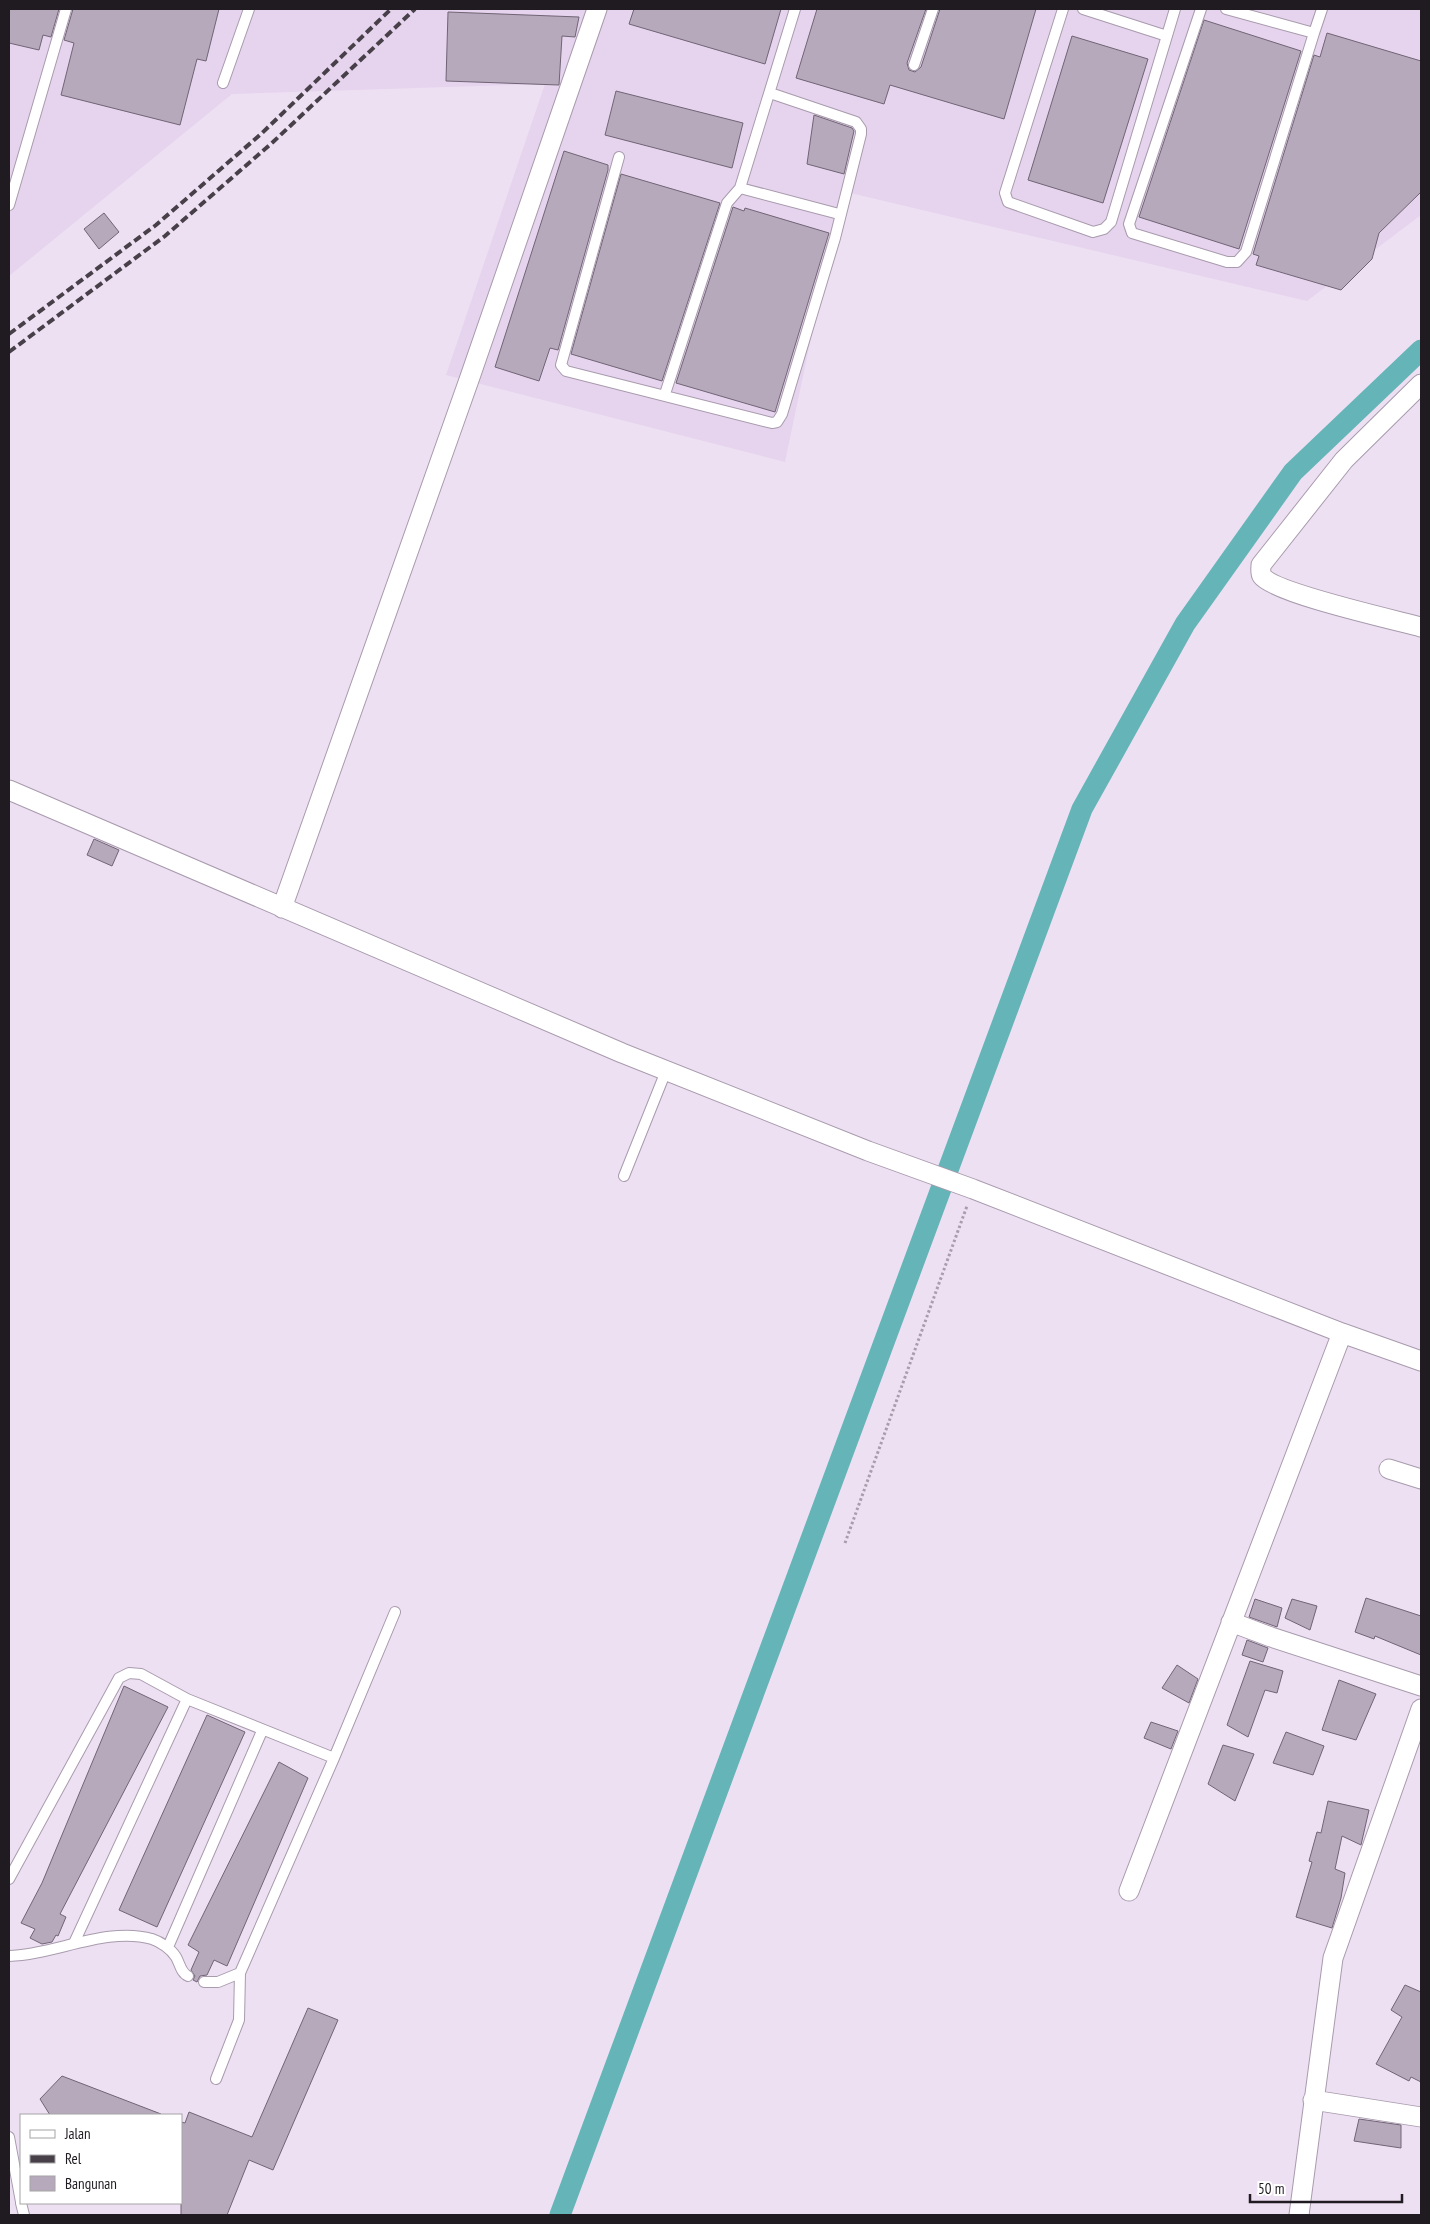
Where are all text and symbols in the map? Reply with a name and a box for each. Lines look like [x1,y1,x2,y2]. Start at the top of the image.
legend [20,2114,182,2204]
text: Jalan [64,2124,91,2143]
text: Rel [65,2149,82,2168]
scale bar [1250,2172,1402,2204]
text: Bangunan [65,2174,117,2193]
text: 50 m [1258,2179,1284,2198]

